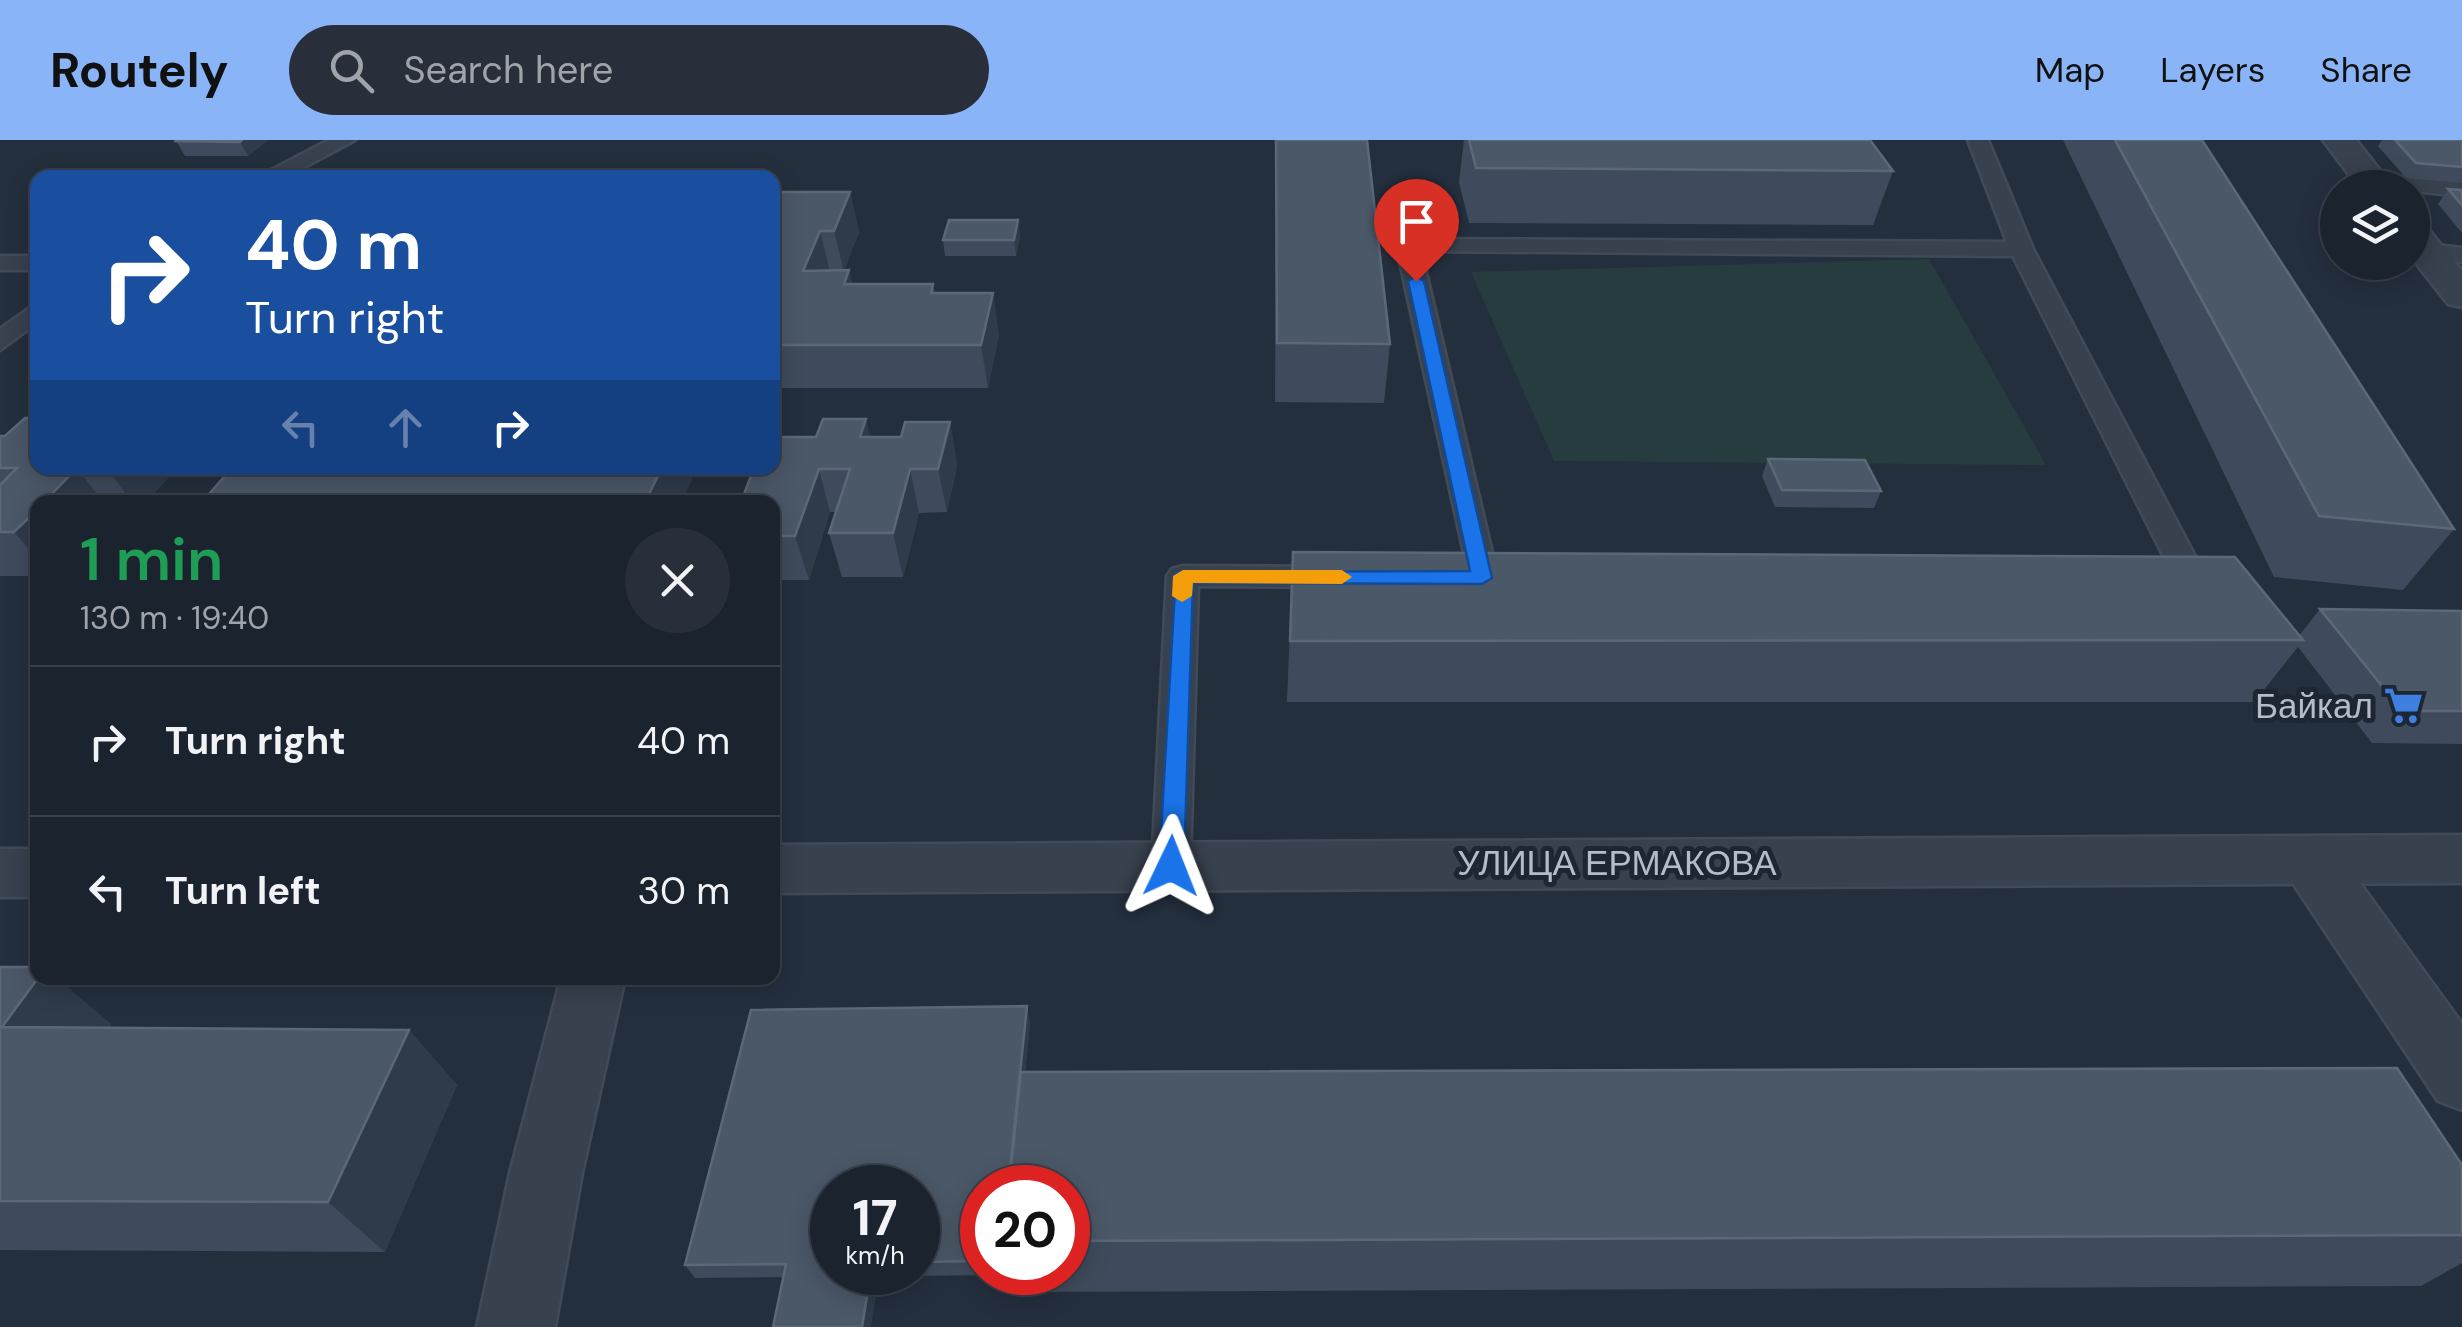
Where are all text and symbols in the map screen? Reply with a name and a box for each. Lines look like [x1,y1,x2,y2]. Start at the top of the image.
search box [289,25,989,115]
text: Routely [50,39,229,102]
icon: search [324,43,379,98]
text: Search here [404,45,613,95]
text: Map [2035,47,2105,93]
text: Layers [2160,47,2265,93]
text: Share [2320,47,2412,93]
map controls [2320,170,2430,280]
button: layers [2320,170,2430,280]
pin [1374,179,1459,282]
icon: arrive [1389,194,1444,249]
text: 40 m [245,200,422,291]
icon: right [80,210,210,340]
text: Turn right [245,288,444,347]
icon: left [273,400,328,455]
icon: ahead [378,400,433,455]
icon: right [483,400,538,455]
text: 1 min [80,520,223,599]
button: close [625,528,730,633]
text: 130 m · 19:40 [80,597,269,639]
place label: Байкал [2255,683,2373,729]
supermarket icon: Байкал [2382,685,2424,727]
icon: right [80,714,135,769]
text: Turn right [165,716,346,766]
text: 40 m [637,716,730,766]
position arrow [1119,814,1223,918]
street label: УЛИЦА ЕРМАКОВА [1457,840,1777,886]
icon: left [80,864,135,919]
text: Turn left [165,866,321,916]
text: 30 m [638,866,730,916]
speed limit sign: 20 [960,1165,1090,1295]
text: 17 [852,1185,898,1251]
text: km/h [845,1239,905,1272]

